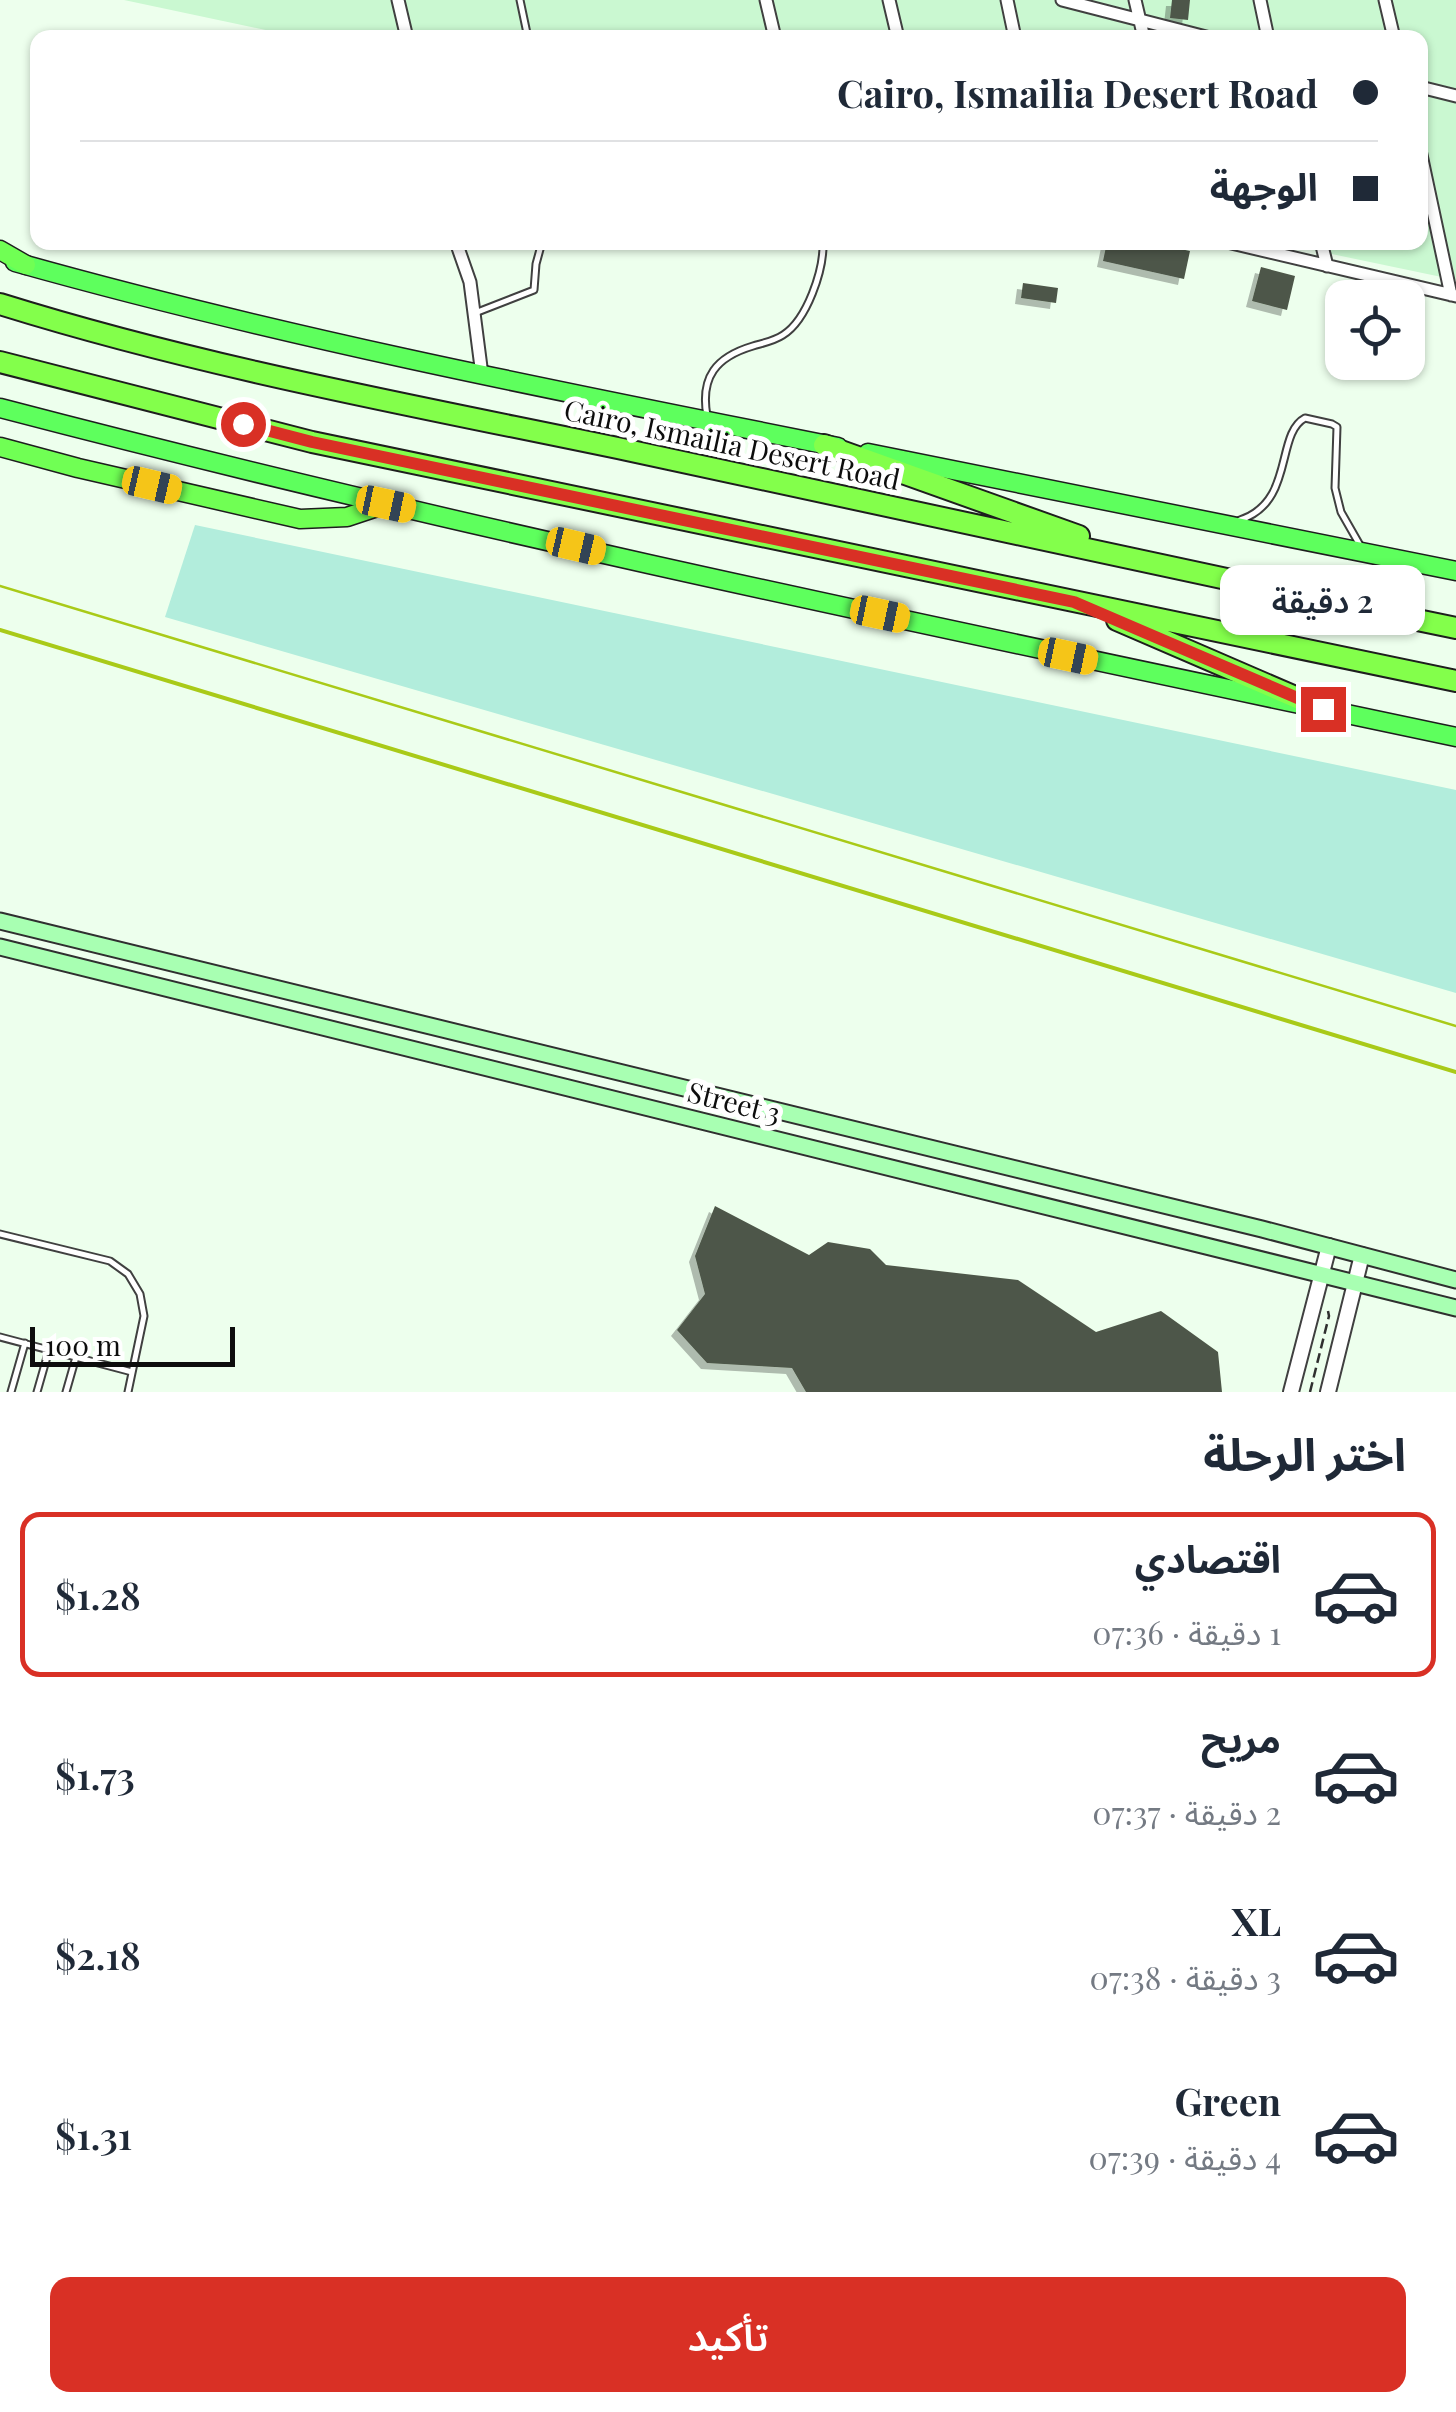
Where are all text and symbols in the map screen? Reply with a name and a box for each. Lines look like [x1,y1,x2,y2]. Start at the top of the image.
text: Cairo, Ismailia Desert Road [837,67,1318,118]
text: الوجهة [1210,160,1318,211]
map controls [1325,280,1425,380]
button: locate [1325,280,1425,380]
street label: Cairo, Ismailia Desert Road [561,390,904,497]
route start [221,402,266,447]
car [119,464,185,506]
car [354,483,418,525]
car [543,525,609,567]
callout: 2 دقيقة [1220,564,1426,634]
text: 2 دقيقة [1272,578,1373,621]
car [848,593,912,635]
car [1036,635,1100,677]
route end [1301,687,1346,732]
street label: Street 3 [684,1072,785,1131]
scale bar [30,1322,235,1366]
text: 100 m [45,1326,121,1363]
text: اختر الرحلة [1203,1422,1406,1482]
text: اقتصادي [1135,1532,1281,1583]
icon: car [1311,1550,1401,1640]
text: $1.28 [55,1569,141,1620]
text: 1 دقيقة · 07:36 [1092,1610,1281,1653]
text: مريح [1201,1712,1281,1763]
icon: car [1311,1730,1401,1820]
text: $1.73 [55,1749,135,1800]
text: 2 دقيقة · 07:37 [1092,1790,1281,1833]
text: XL [1232,1895,1281,1946]
icon: car [1311,1910,1401,2000]
text: $2.18 [55,1929,141,1980]
text: 3 دقيقة · 07:38 [1090,1955,1281,1998]
text: Green [1174,2075,1281,2126]
icon: car [1311,2090,1401,2180]
text: $1.31 [55,2109,132,2160]
text: 4 دقيقة · 07:39 [1089,2135,1281,2178]
button: تأكيد [50,2277,1406,2392]

